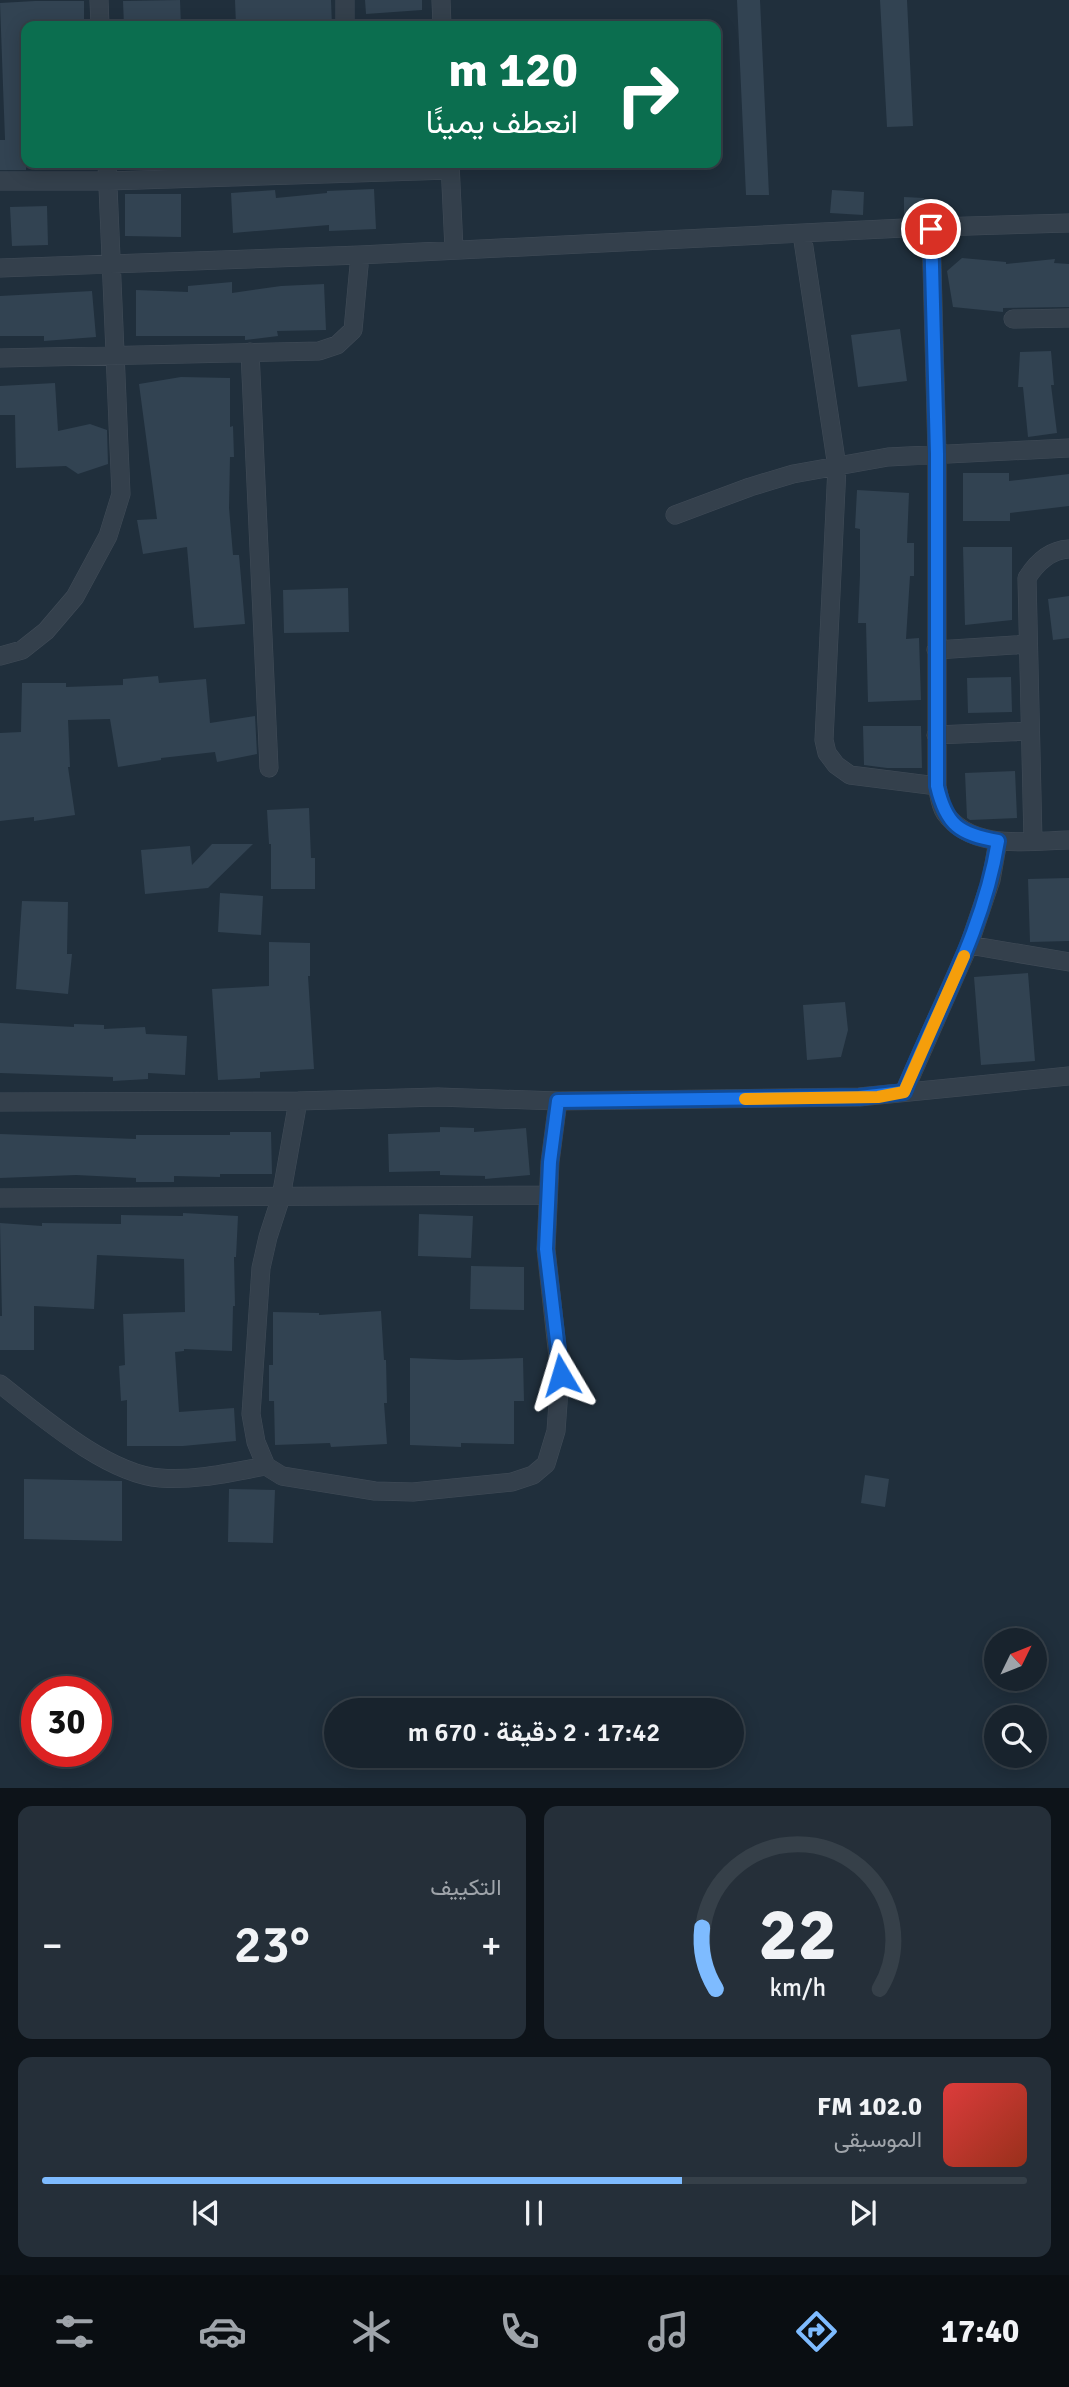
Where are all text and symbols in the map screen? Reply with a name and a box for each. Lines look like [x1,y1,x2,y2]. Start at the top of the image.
text: 120 m [448,40,578,100]
icon: right [602,49,693,140]
text: انعطف يمينًا [426,103,578,142]
pin [901,199,961,259]
icon: arrive [912,210,950,248]
position arrow [524,1338,598,1412]
north arrow [984,1628,1046,1690]
map controls [984,1628,1047,1768]
speed limit sign: 30 [21,1676,112,1767]
button: search [984,1705,1047,1768]
text: 17:42 · 2 دقيقة · 670 m [408,1717,660,1749]
text: التكييف [430,1873,502,1902]
text: 22 [758,1891,837,1980]
text: 23° [234,1913,310,1977]
text: − [42,1922,63,1969]
text: + [481,1922,501,1969]
text: km/h [769,1971,826,2002]
text: 102.0 FM [817,2091,922,2123]
text: الموسيقى [834,2125,922,2154]
icon: previous [187,2194,225,2232]
icon: pause [515,2194,553,2232]
icon: next [844,2194,882,2232]
icon: filters [50,2307,99,2356]
icon: car [198,2307,247,2356]
icon: climate [347,2307,396,2356]
icon: phone [495,2307,544,2356]
icon: music [644,2307,693,2356]
icon: directions [792,2307,841,2356]
text: 17:40 [941,2312,1019,2351]

